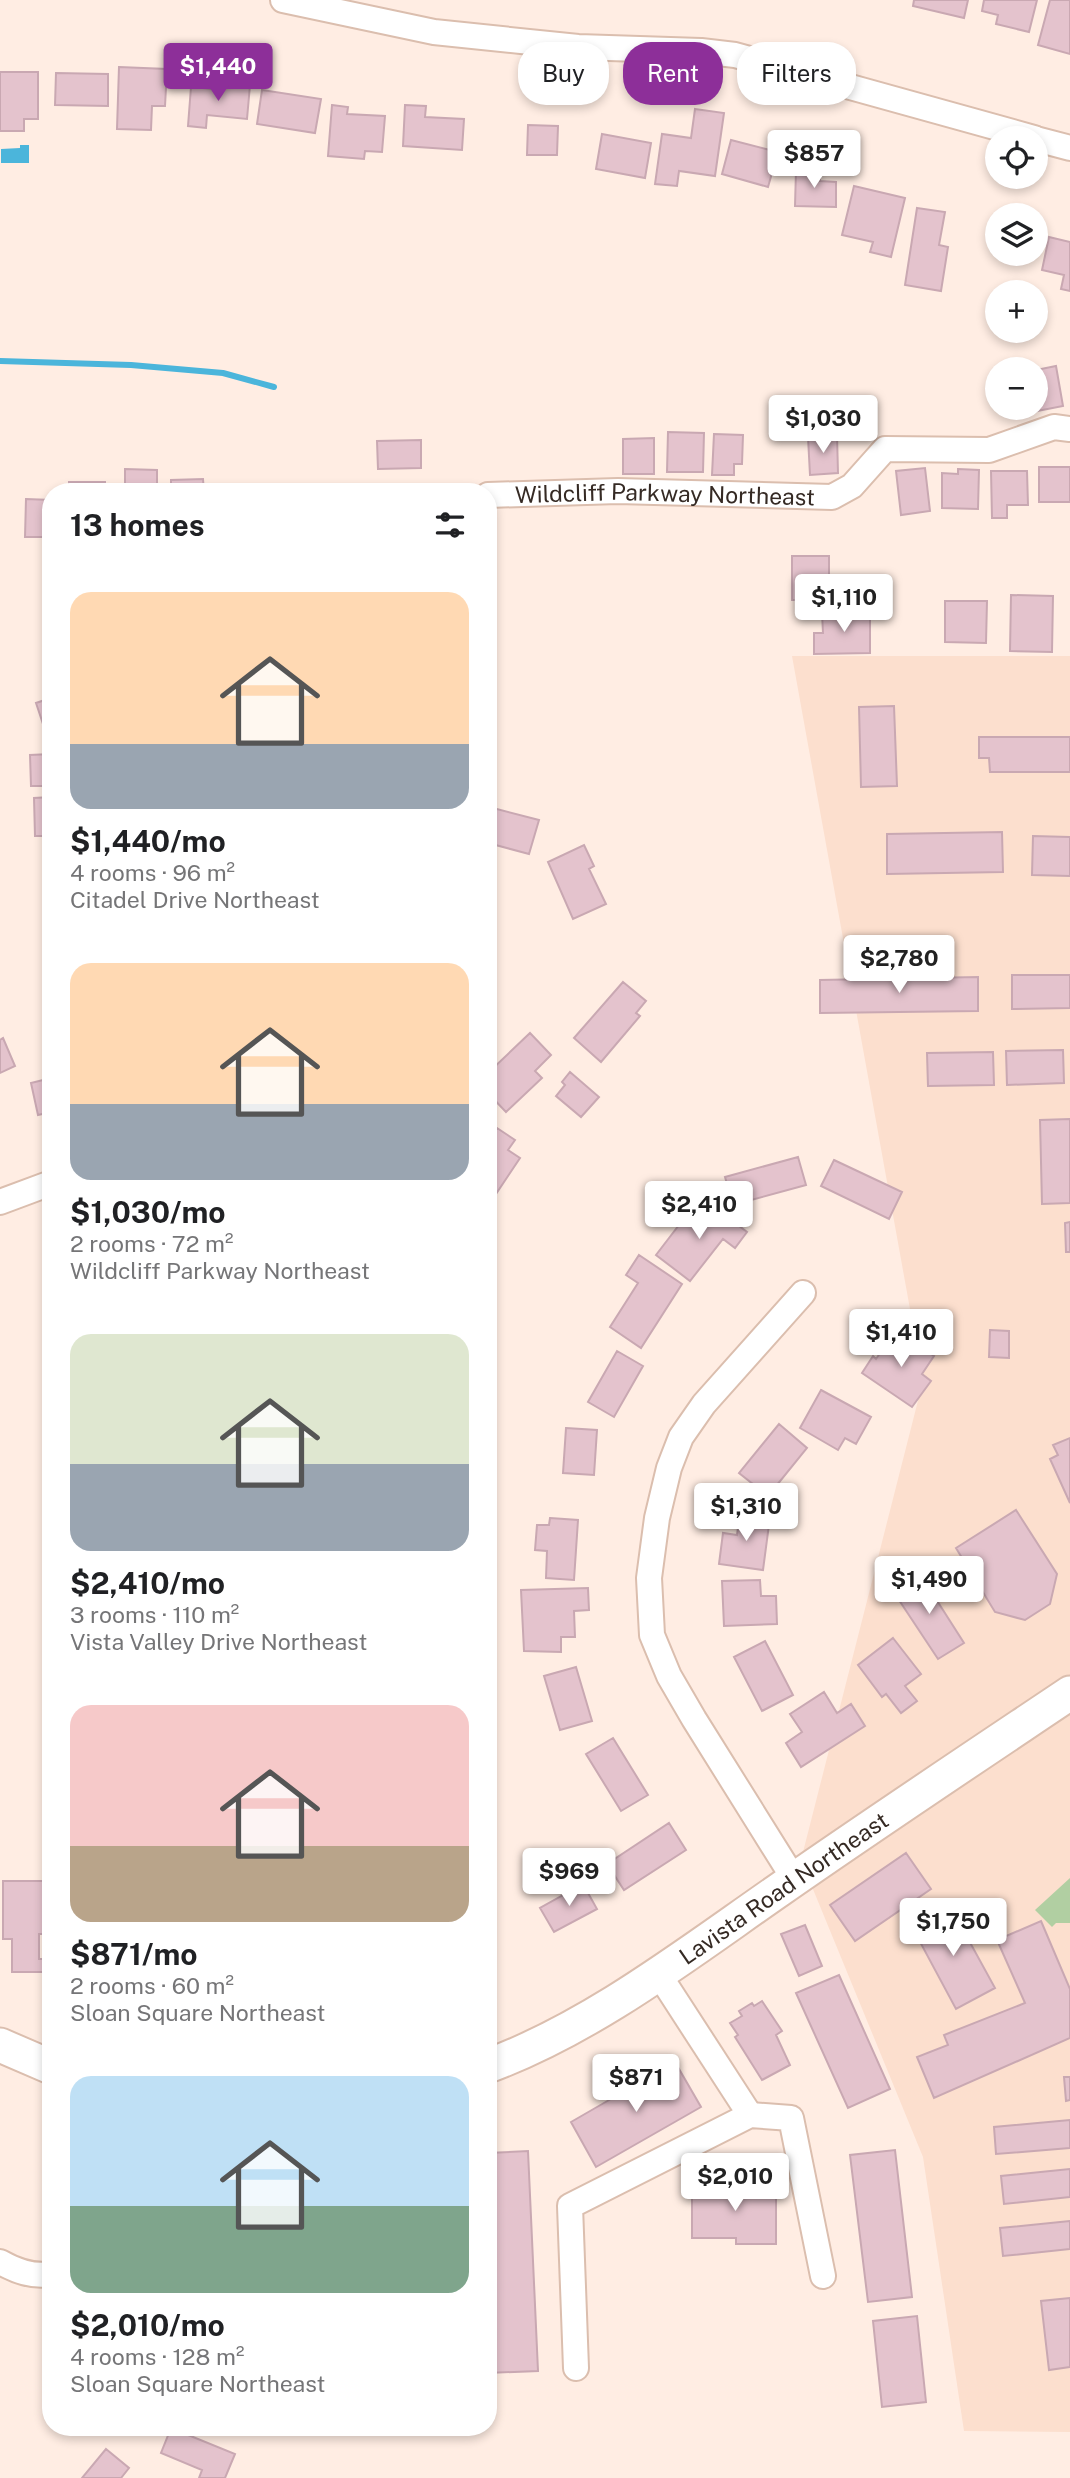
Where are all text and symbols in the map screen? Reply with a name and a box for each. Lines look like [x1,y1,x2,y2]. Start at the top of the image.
chip: Buy [518,42,609,105]
chip: Rent [623,42,723,105]
chip: Filters [737,42,856,105]
pin: $1,440 [161,43,275,103]
text: $1,440 [180,52,256,79]
map controls [985,126,1048,420]
button: locate [985,126,1048,189]
pin: $857 [773,130,855,190]
text: $857 [783,139,845,166]
button: layers [985,203,1048,266]
button: + [985,280,1048,343]
button: − [985,357,1048,420]
pin: $1,030 [766,396,880,455]
text: $1,030 [785,404,861,431]
street label: Wildcliff Parkway Northeast [514,477,815,510]
icon: filters [431,506,469,544]
text: 13 homes [70,507,205,543]
pin: $1,110 [787,574,901,634]
text: $1,110 [811,583,877,610]
icon: home [207,638,333,764]
text: $1,440/mo [70,823,226,859]
text: 4 rooms · 96 m² [70,859,235,886]
text: Citadel Drive Northeast [70,886,320,913]
pin: $2,780 [842,936,956,995]
text: $2,780 [859,944,939,971]
icon: home [207,1009,333,1135]
pin: $2,410 [642,1182,756,1241]
text: $2,410 [661,1190,737,1217]
text: $1,030/mo [70,1194,226,1230]
text: 2 rooms · 72 m² [70,1230,233,1257]
text: Wildcliff Parkway Northeast [70,1257,370,1284]
pin: $1,410 [844,1310,958,1369]
text: $1,410 [865,1318,937,1345]
icon: home [207,1380,333,1506]
pin: $1,310 [689,1484,803,1543]
text: $1,310 [710,1492,782,1519]
pin: $1,490 [872,1556,986,1616]
text: $2,410/mo [70,1565,225,1601]
text: $1,490 [891,1565,967,1592]
text: 3 rooms · 110 m² [70,1601,239,1628]
text: Vista Valley Drive Northeast [70,1628,367,1655]
icon: home [207,1751,333,1877]
street label: Lavista Road Northeast [674,1806,893,1970]
pin: $969 [528,1848,610,1908]
text: $969 [538,1857,600,1884]
pin: $1,750 [896,1898,1010,1958]
text: $1,750 [916,1907,990,1934]
text: $871/mo [70,1936,198,1972]
text: 2 rooms · 60 m² [70,1972,234,1999]
text: Sloan Square Northeast [70,1999,326,2026]
pin: $871 [595,2054,677,2114]
text: $871 [608,2063,664,2090]
icon: home [207,2122,333,2248]
pin: $2,010 [678,2154,792,2213]
text: $2,010 [697,2162,773,2189]
text: $2,010/mo [70,2307,225,2343]
text: 4 rooms · 128 m² [70,2343,244,2370]
text: Sloan Square Northeast [70,2370,326,2397]

